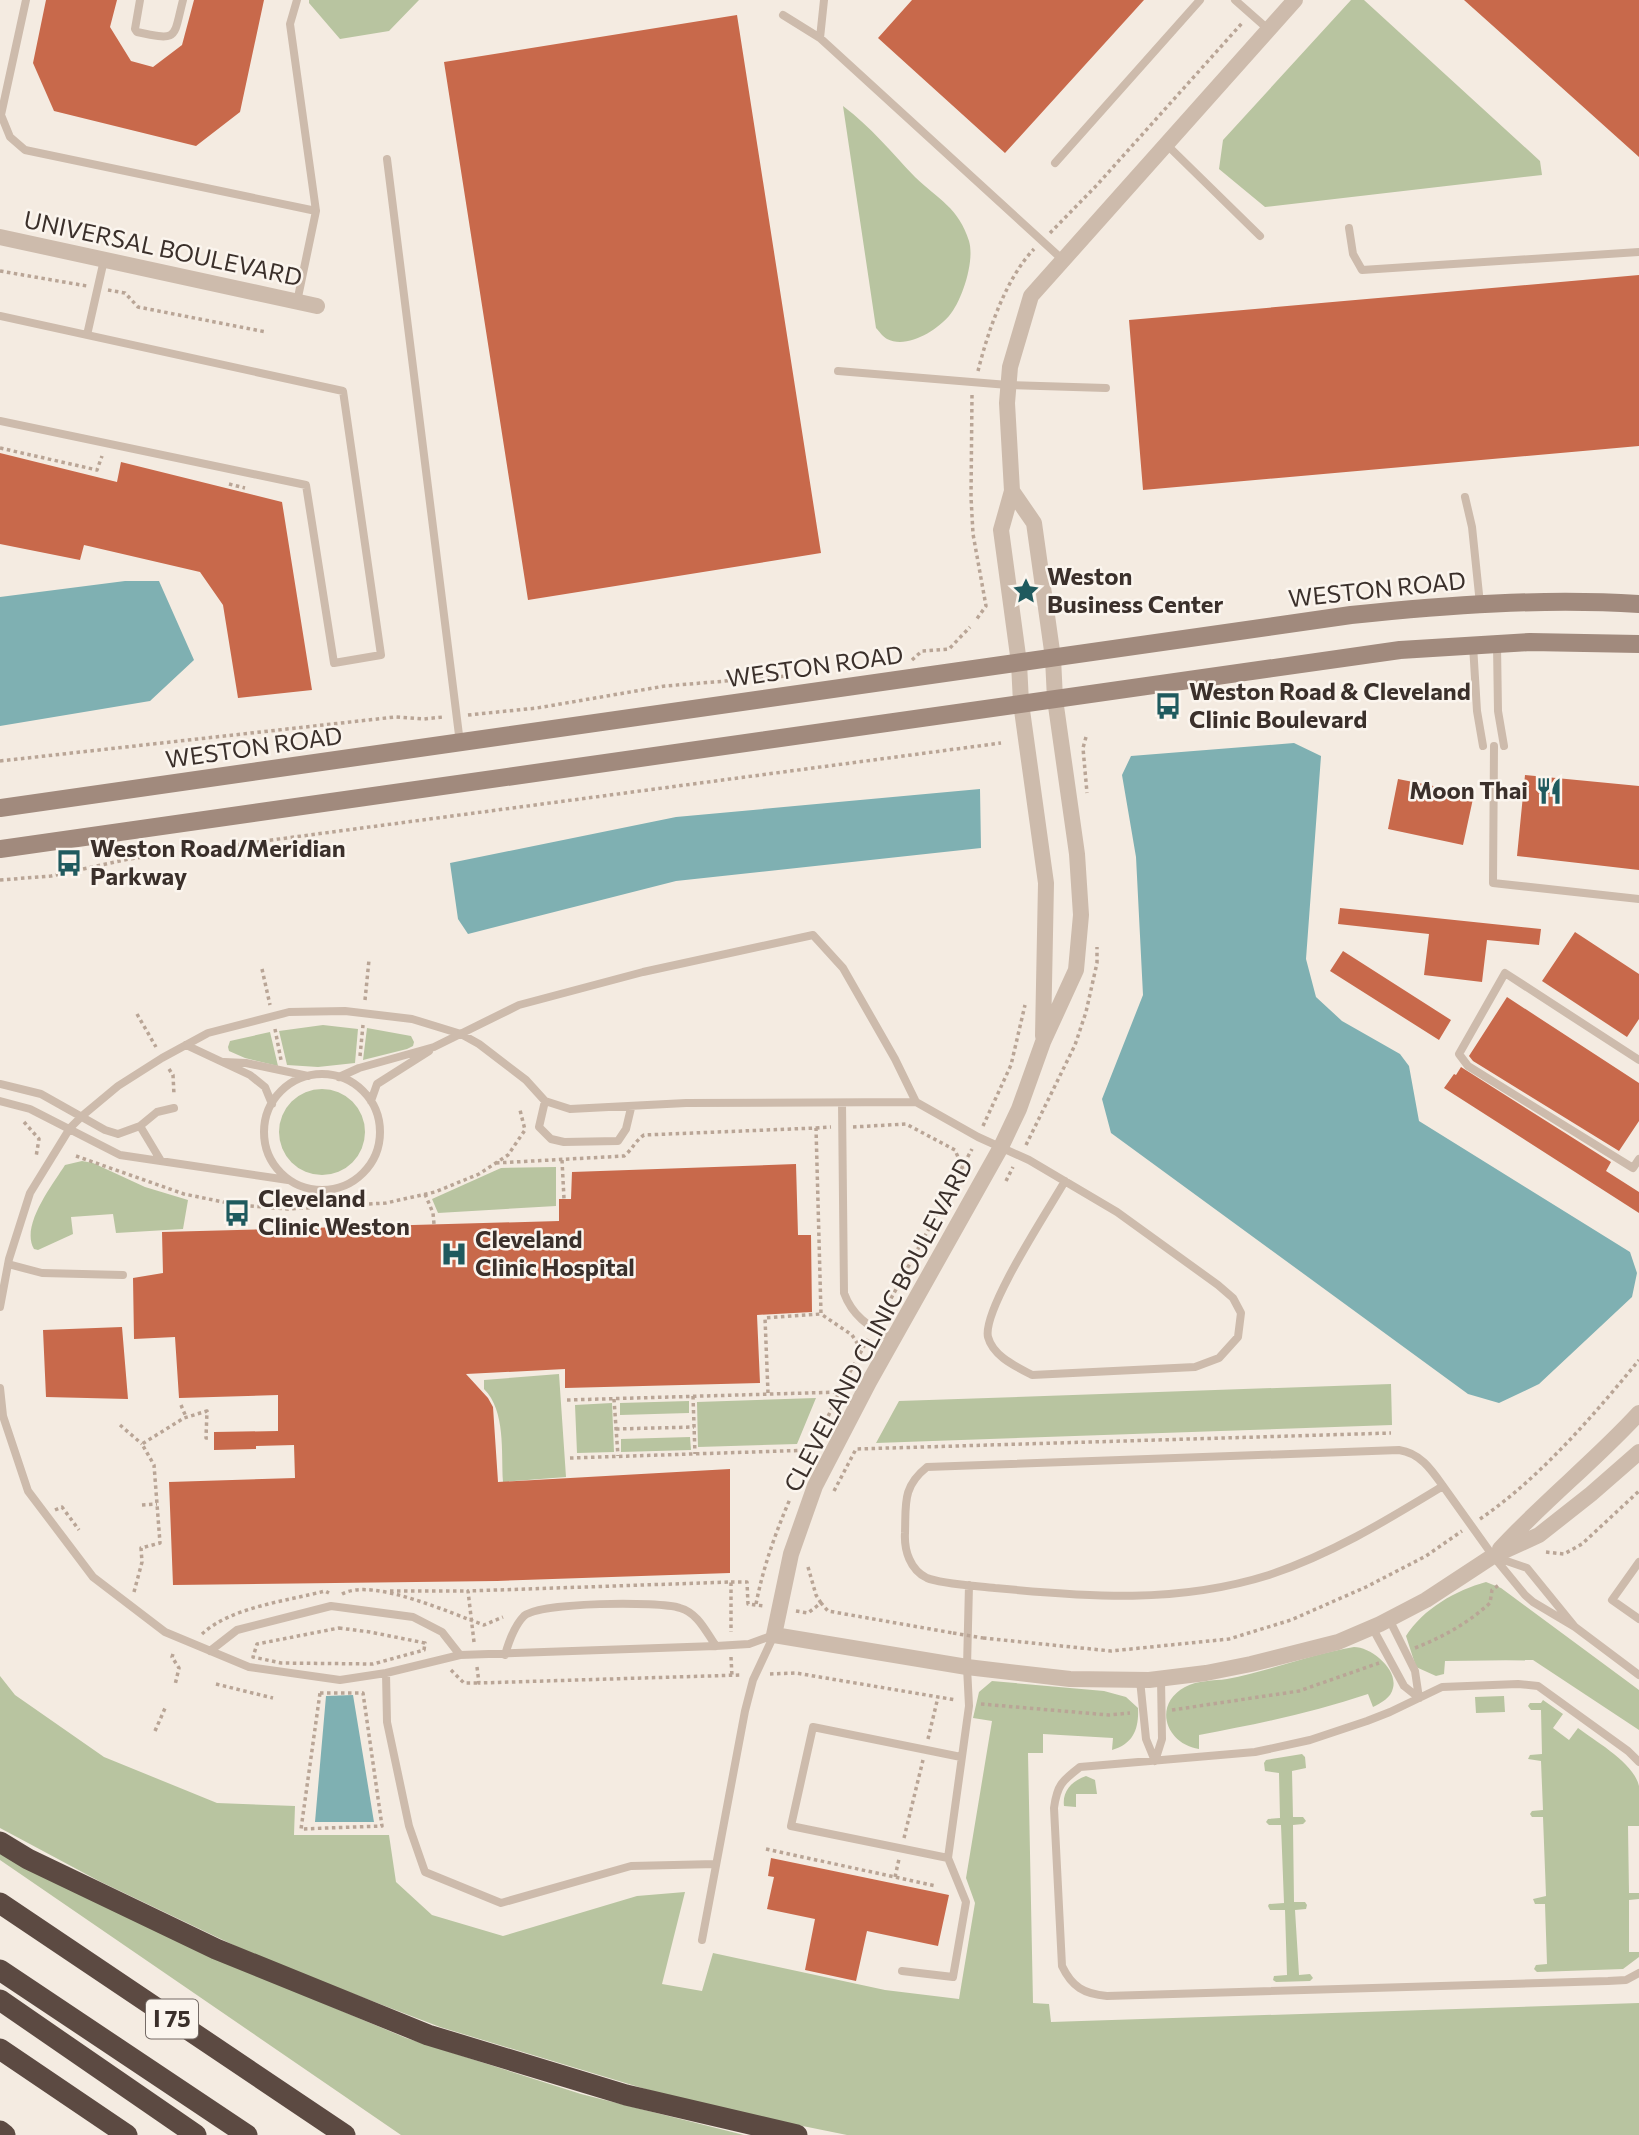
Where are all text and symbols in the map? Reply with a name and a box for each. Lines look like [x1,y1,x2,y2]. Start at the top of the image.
street label: UNIVERSAL BOULEVARD [22,204,305,291]
place label: Weston Business Center [1047,561,1223,618]
street label: WESTON ROAD [1287,565,1467,612]
place icon: Weston Business Center [1011,576,1041,606]
street label: WESTON ROAD [725,639,905,692]
place label: Weston Road & Cleveland Clinic Boulevard [1189,676,1471,733]
bus stop icon: Weston Road & Cleveland Clinic Boulevard [1153,691,1183,721]
street label: WESTON ROAD [164,720,344,773]
place label: Moon Thai [1409,775,1528,804]
restaurant icon: Moon Thai [1534,776,1564,806]
place label: Weston Road/Meridian Parkway [90,833,346,890]
bus stop icon: Weston Road/Meridian Parkway [54,848,84,878]
street label: CLEVELAND CLINIC BOULEVARD [777,1152,978,1496]
place label: Cleveland Clinic Weston [258,1183,410,1240]
bus stop icon: Cleveland Clinic Weston [222,1198,252,1228]
place label: Cleveland Clinic Hospital [475,1224,635,1281]
hospital icon: Cleveland Clinic Hospital [439,1239,469,1269]
road number: I 75 [146,2000,198,2038]

